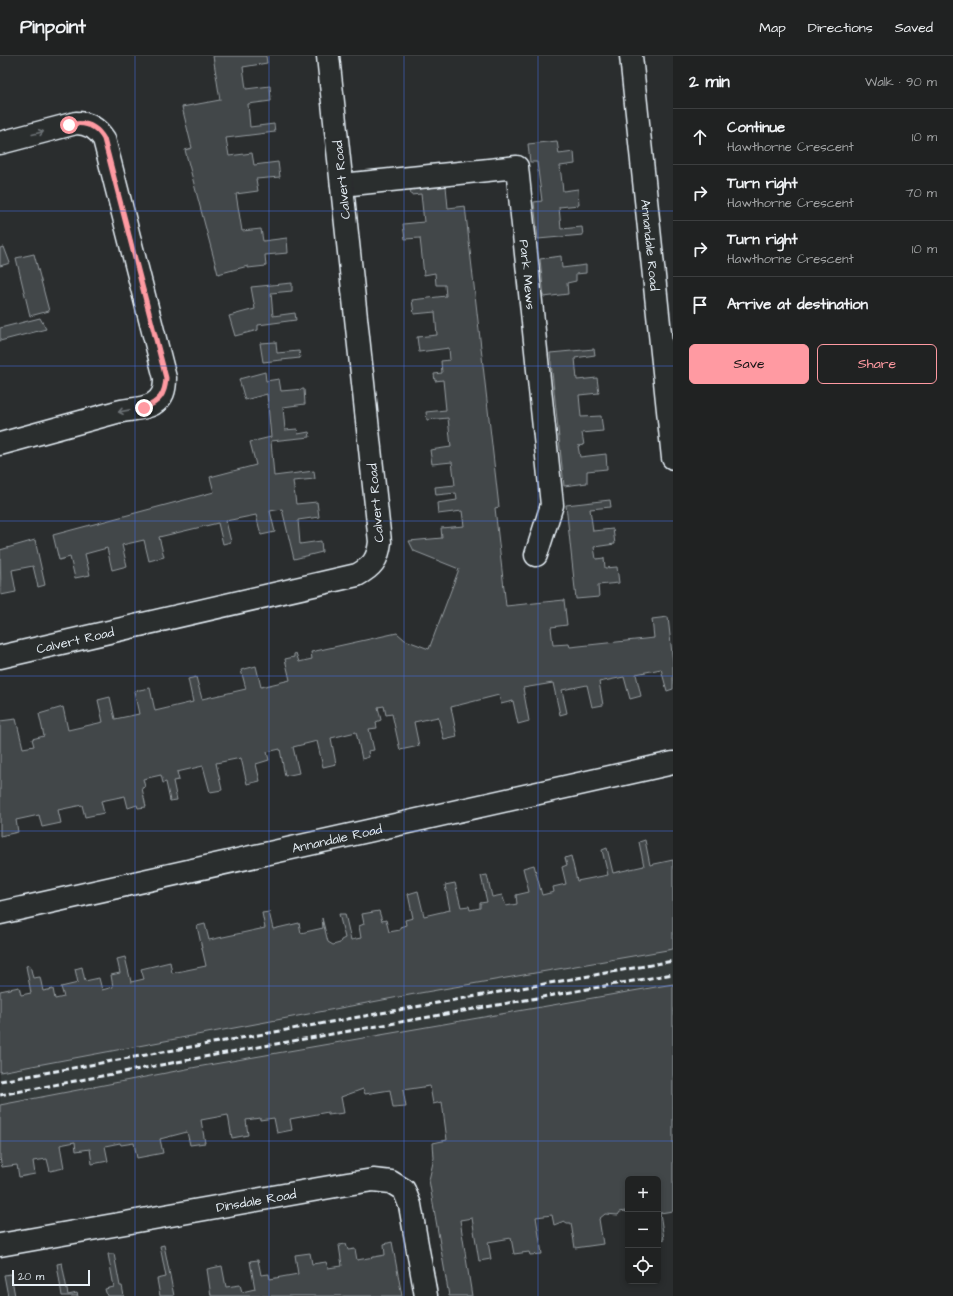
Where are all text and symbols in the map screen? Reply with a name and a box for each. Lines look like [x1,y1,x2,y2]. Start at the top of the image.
text: Pinpoint [20,14,86,41]
text: Map [759,18,786,38]
text: Directions [808,18,873,38]
text: Saved [895,18,933,38]
text: 2 min [689,70,730,94]
text: Walk · 90 m [865,73,937,91]
route start [60,116,78,134]
text: Continue [727,117,785,138]
icon: ahead [689,126,711,148]
text: 10 m [912,128,937,146]
one-way arrow [31,129,44,136]
text: Hawthorne Crescent [727,138,854,156]
street label: Calvert Road [329,139,355,220]
text: Turn right [727,173,798,194]
icon: right [689,182,711,204]
text: 70 m [905,184,937,202]
text: Hawthorne Crescent [727,194,854,212]
street label: Annandale Road [636,198,664,292]
text: Turn right [727,229,798,250]
icon: right [689,238,711,260]
street label: Park Mews [515,239,540,311]
text: 10 m [912,240,937,258]
text: Hawthorne Crescent [727,250,854,268]
icon: arrive [689,294,711,316]
text: Arrive at destination [727,294,868,315]
button: Save [689,344,809,384]
button: Share [817,344,937,384]
route end [135,399,153,417]
one-way arrow [117,407,130,415]
street label: Calvert Road [364,462,388,543]
street label: Calvert Road [35,623,116,658]
street label: Annandale Road [290,820,384,858]
map controls [625,1176,661,1284]
button: + [625,1176,661,1212]
street label: Dinsdale Road [215,1185,298,1217]
button: − [625,1212,661,1248]
button: locate [625,1248,661,1284]
scale bar [12,1268,90,1287]
text: 20 m [18,1269,44,1284]

